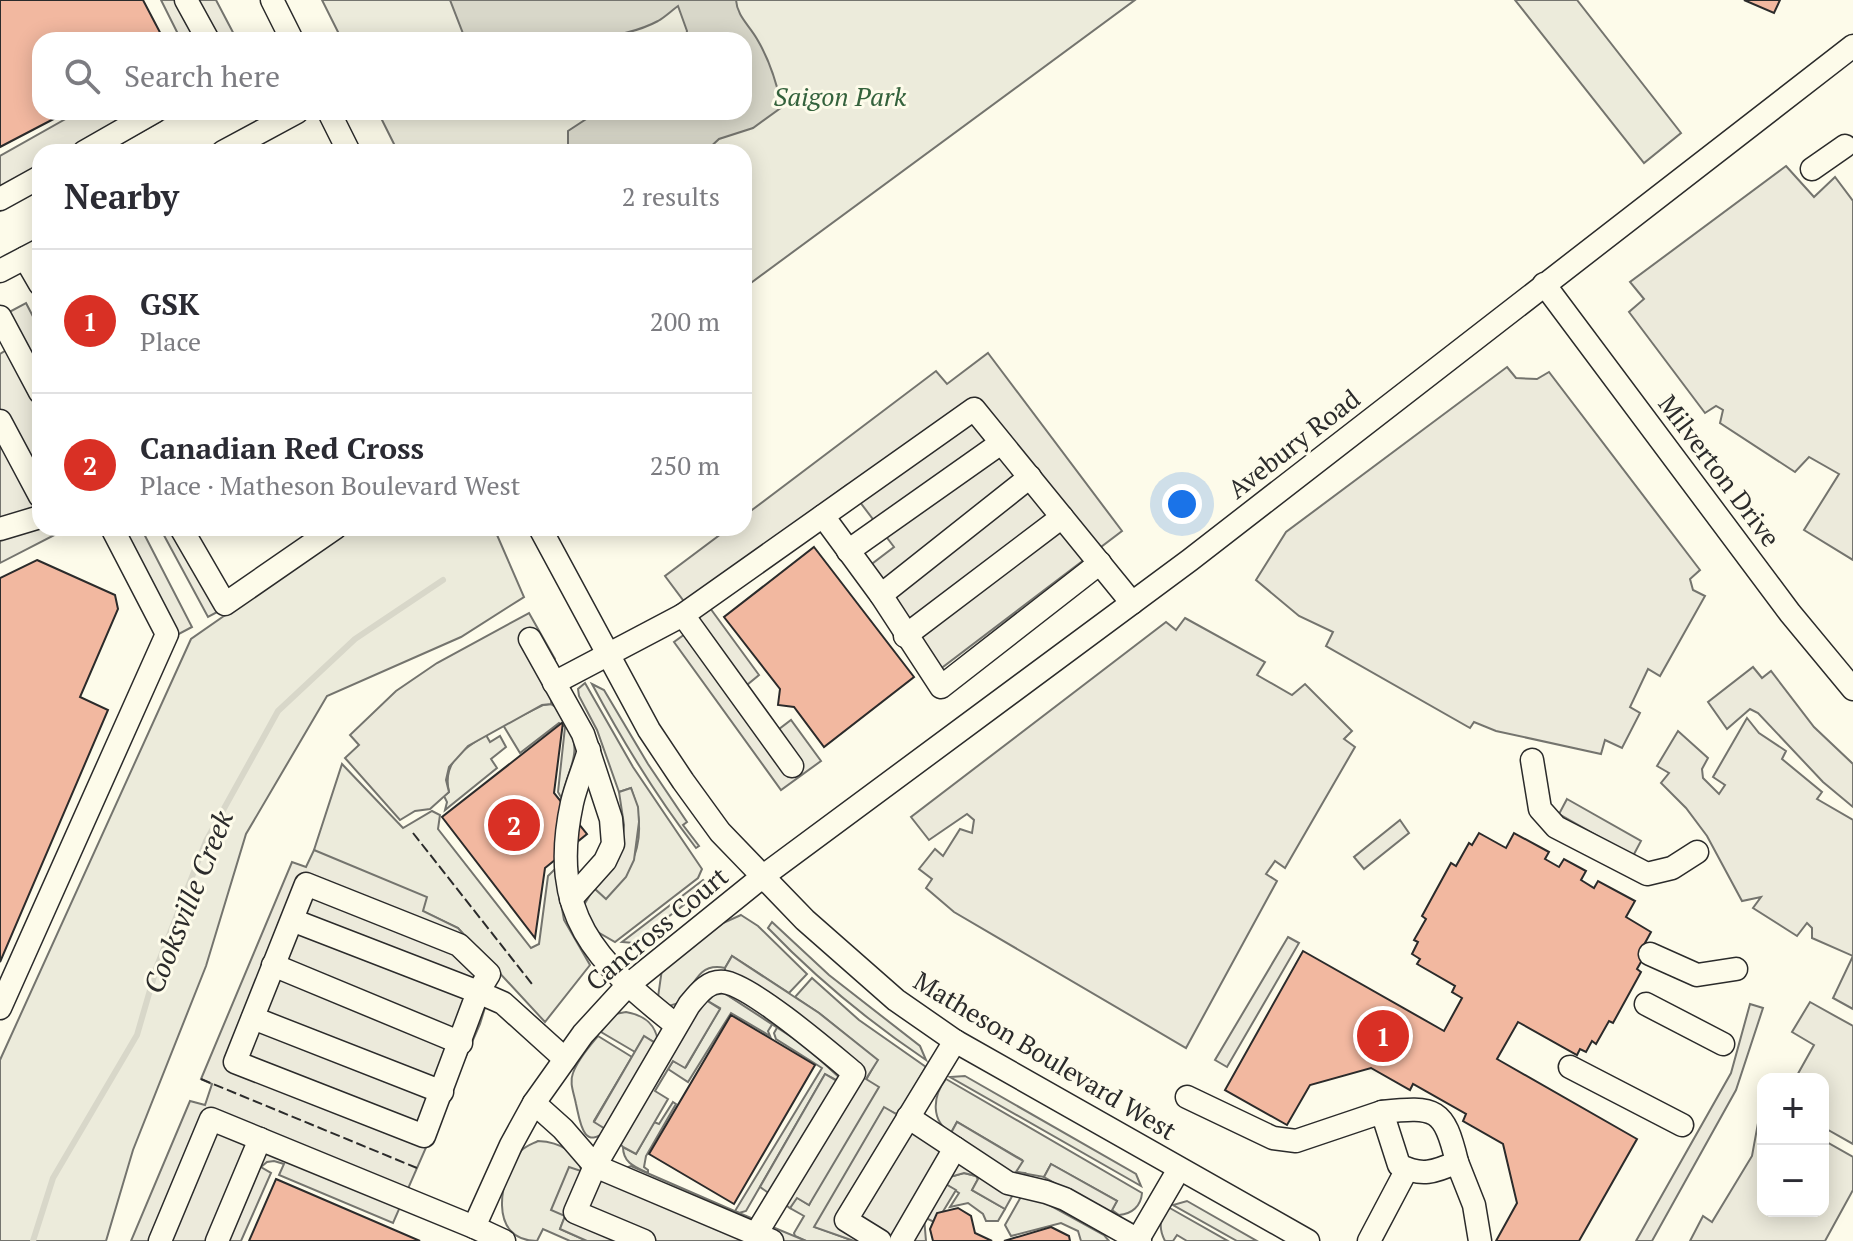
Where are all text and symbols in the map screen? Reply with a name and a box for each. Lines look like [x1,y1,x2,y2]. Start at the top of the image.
search box [32,32,752,120]
icon: search [60,54,104,98]
text: Search here [124,56,280,96]
park label: Saigon Park [774,79,907,113]
text: Nearby [64,174,179,219]
text: 2 results [622,179,720,213]
text: GSK [140,284,199,324]
text: 1 [83,304,97,338]
text: 200 m [650,304,720,338]
text: Place [140,324,201,358]
street label: Avebury Road [1220,381,1366,505]
street label: Milverton Drive [1652,388,1788,553]
text: Canadian Red Cross [140,428,424,468]
text: 2 [83,448,97,482]
text: 250 m [650,448,720,482]
text: Place · Matheson Boulevard West [140,468,520,502]
your location [1162,484,1202,524]
pin: 2 [488,795,540,855]
water label: Cooksville Creek [134,805,241,999]
street label: Cancross Court [578,859,735,998]
street label: Matheson Boulevard West [908,963,1183,1147]
pin: 1 [1357,1006,1409,1066]
map controls [1757,1073,1829,1217]
button: + [1757,1073,1829,1145]
button: − [1757,1145,1829,1217]

